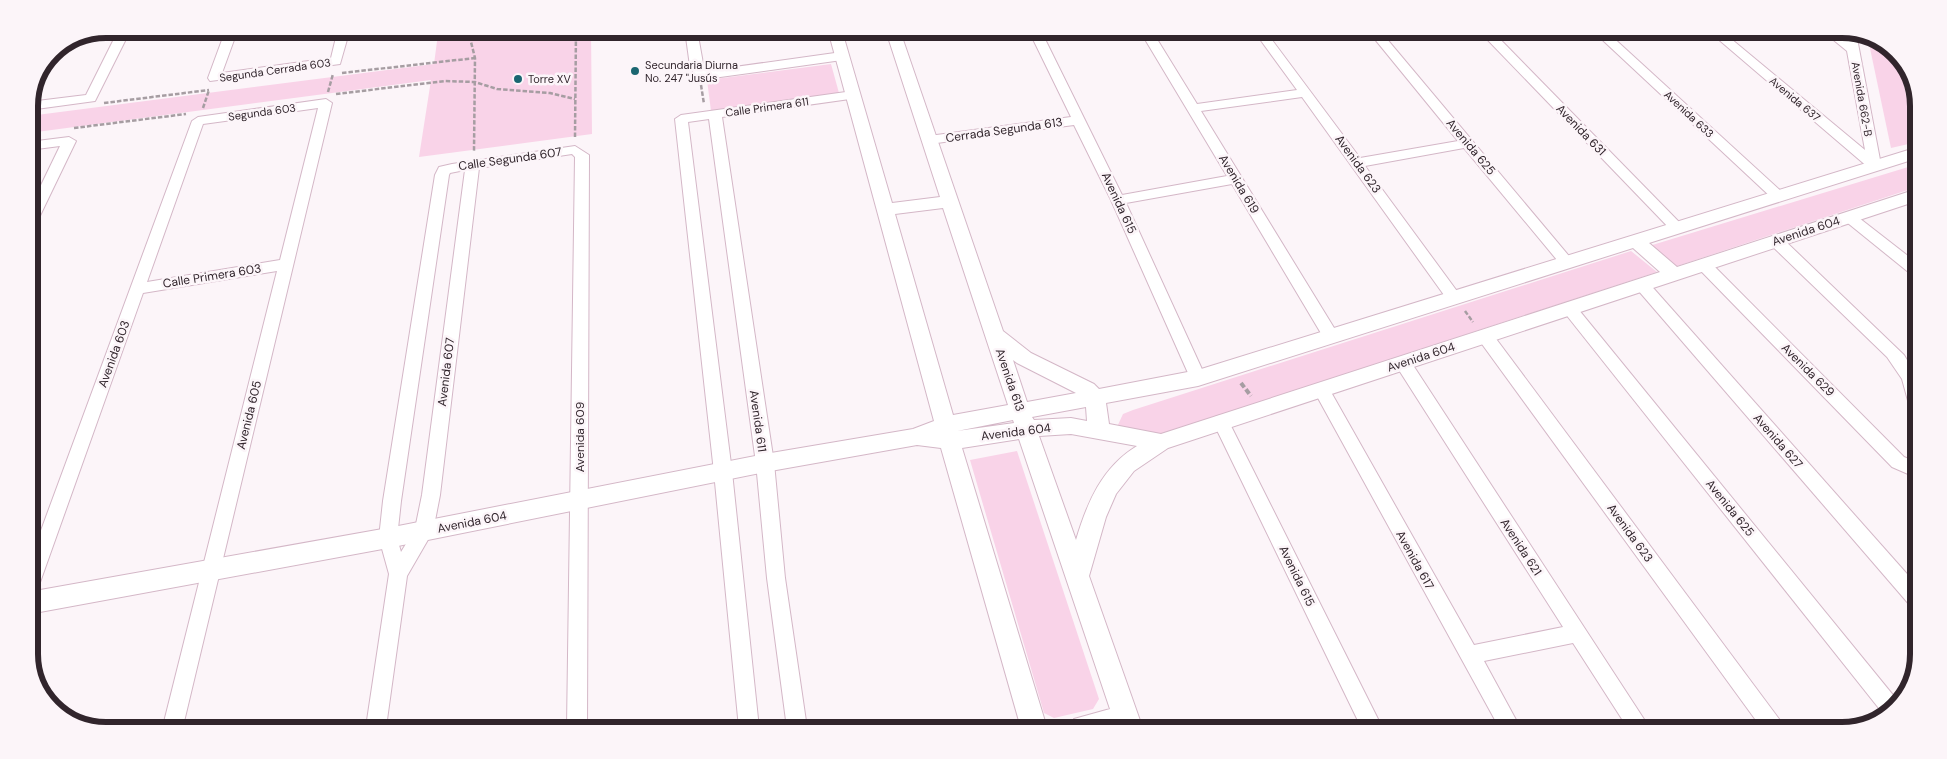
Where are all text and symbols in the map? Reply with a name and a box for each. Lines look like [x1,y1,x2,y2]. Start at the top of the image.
street label: Segunda Cerrada 603 [218,55,332,85]
place label: Secundaria Diurna No. 247 "Jusús [645,58,738,85]
street label: Avenida 662-B [1849,60,1876,138]
marker: Secundaria Diurna No. 247 "Jusús [629,65,641,77]
place label: Torre XV [528,72,571,86]
marker: Torre XV [512,73,524,85]
street label: Avenida 637 [1767,74,1823,124]
street label: Avenida 633 [1661,87,1717,141]
street label: Calle Primera 611 [725,94,809,120]
street label: Segunda 603 [227,100,297,124]
street label: Avenida 631 [1553,101,1609,159]
street label: Cerrada Segunda 613 [945,114,1063,146]
street label: Avenida 625 [1443,116,1499,178]
street label: Avenida 623 [1331,132,1385,196]
street label: Calle Segunda 607 [457,144,563,174]
street label: Avenida 619 [1215,152,1263,216]
street label: Avenida 615 [1098,170,1140,236]
street label: Avenida 604 [1770,213,1842,249]
street label: Calle Primera 603 [162,260,262,292]
street label: Avenida 603 [95,318,133,390]
street label: Avenida 607 [434,337,458,407]
street label: Avenida 604 [1385,339,1457,375]
street label: Avenida 629 [1778,340,1838,400]
street label: Avenida 613 [992,346,1028,414]
street label: Avenida 605 [233,379,265,451]
street label: Avenida 611 [746,389,770,453]
street label: Avenida 609 [572,402,588,472]
street label: Avenida 627 [1750,410,1806,472]
street label: Avenida 604 [980,420,1052,444]
street label: Avenida 625 [1702,476,1758,540]
street label: Avenida 623 [1603,501,1657,565]
street label: Avenida 604 [436,507,508,537]
street label: Avenida 621 [1497,515,1545,579]
street label: Avenida 617 [1392,528,1438,592]
street label: Avenida 615 [1275,543,1319,609]

